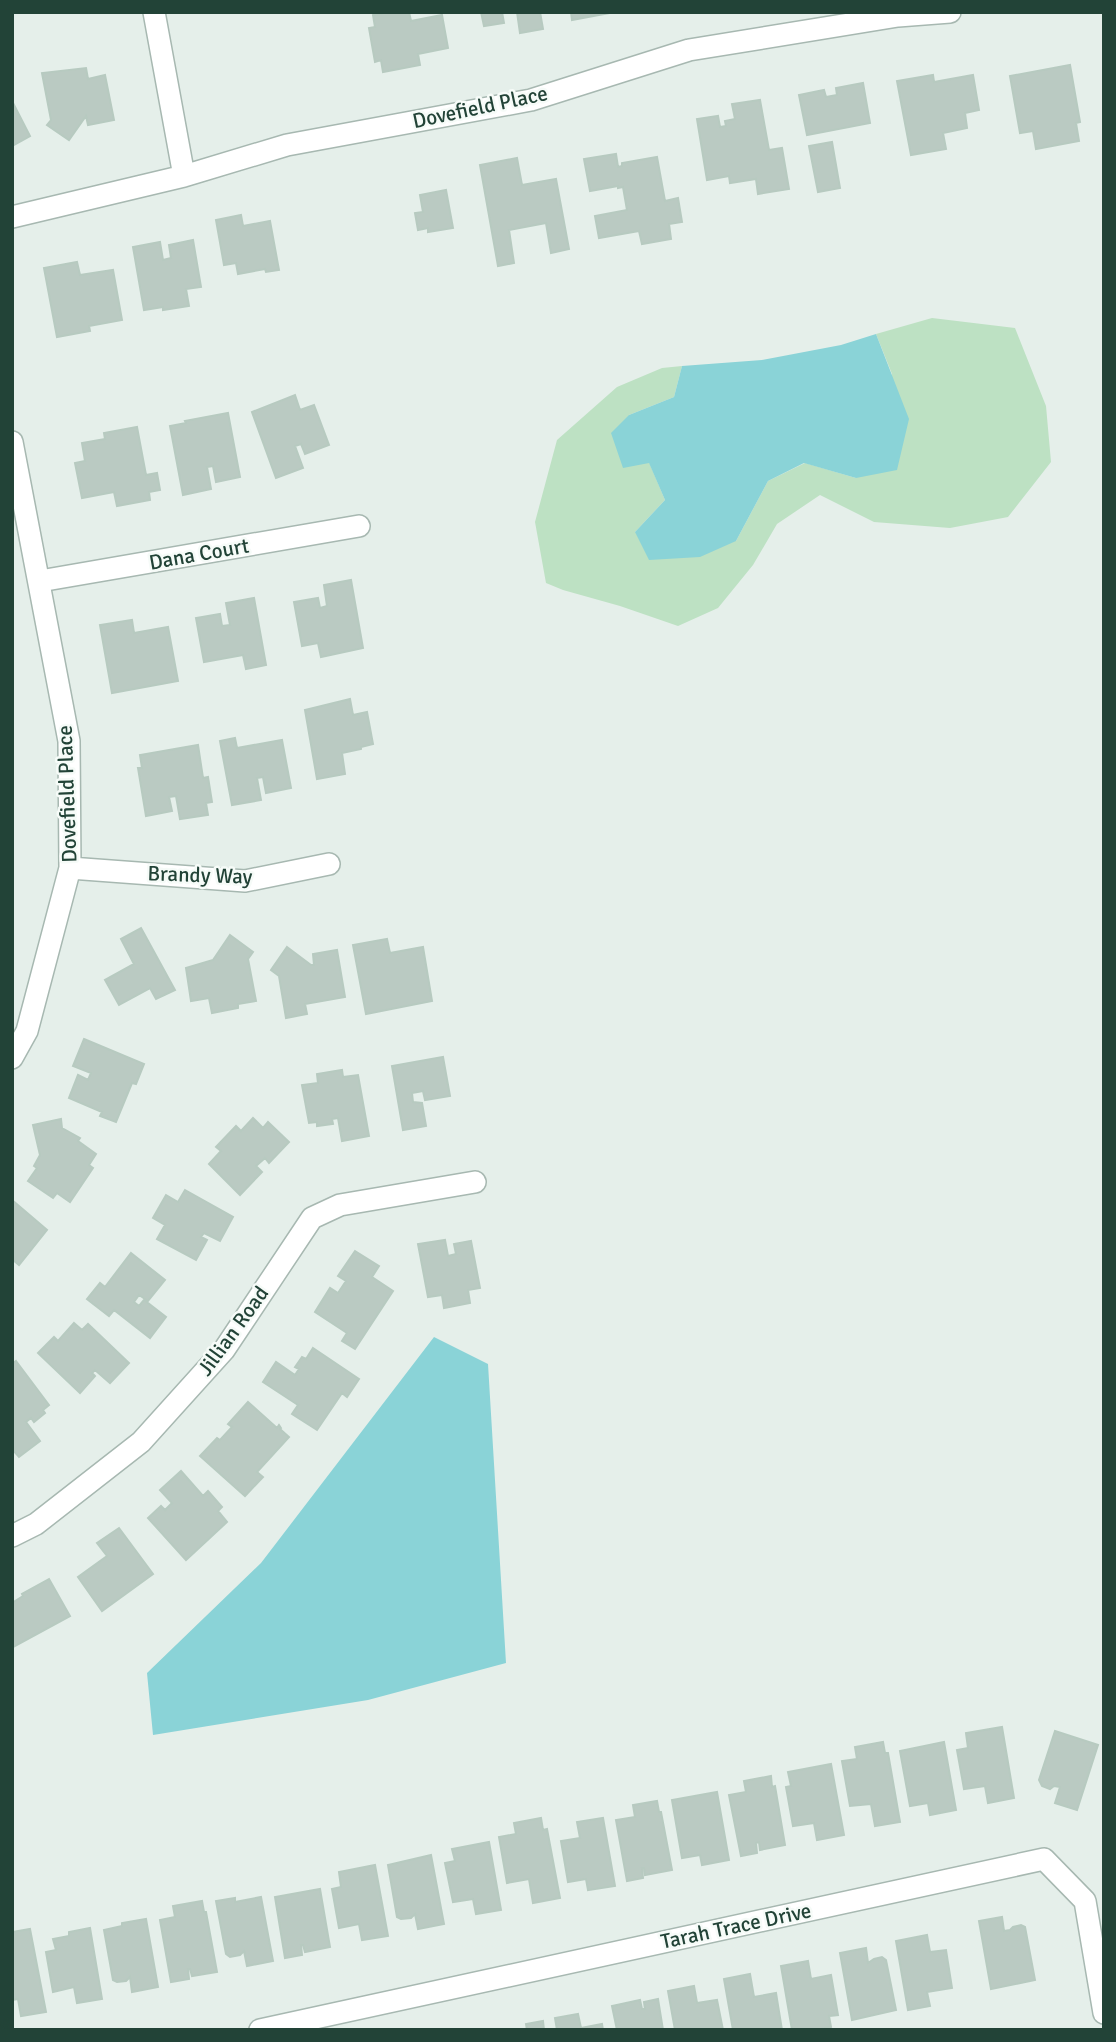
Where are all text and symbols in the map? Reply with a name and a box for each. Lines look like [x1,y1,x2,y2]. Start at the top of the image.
street label: Dovefield Place [410,80,550,134]
street label: Dana Court [147,532,251,576]
street label: Dovefield Place [52,725,82,863]
street label: Brandy Way [147,860,253,890]
street label: Jillian Road [192,1281,274,1381]
street label: Tarah Trace Drive [658,1897,814,1955]

